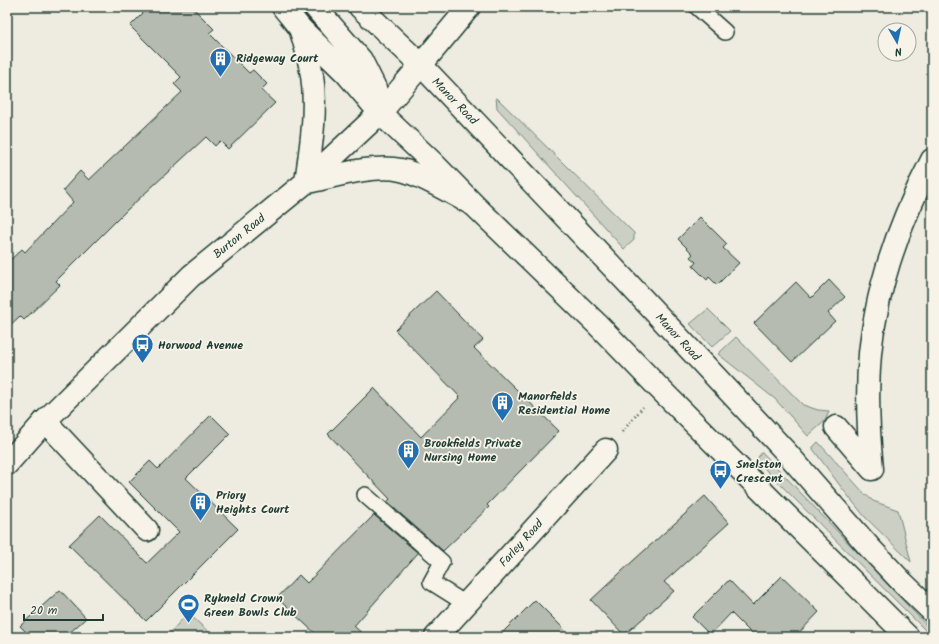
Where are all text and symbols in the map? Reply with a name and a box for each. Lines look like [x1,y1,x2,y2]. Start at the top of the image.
north arrow [877,22,917,62]
text: N [894,41,903,60]
building icon: Ridgeway Court [207,45,233,78]
place label: Ridgeway Court [236,49,319,68]
street label: Manor Road [427,73,483,130]
street label: Burton Road [209,209,270,264]
street label: Manor Road [650,309,706,366]
bus stop icon: Horwood Avenue [129,332,155,365]
place label: Horwood Avenue [158,336,243,355]
place label: Manorfields Residential Home [518,387,610,420]
building icon: Manorfields Residential Home [489,390,515,423]
place label: Brookfields Private Nursing Home [424,434,521,467]
building icon: Brookfields Private Nursing Home [395,437,421,470]
place label: Snelston Crescent [736,455,784,488]
bus stop icon: Snelston Crescent [708,458,734,491]
place label: Priory Heights Court [216,486,290,519]
building icon: Priory Heights Court [187,489,213,522]
street label: Farley Road [495,514,549,572]
place label: Rykneld Crown Green Bowls Club [204,589,297,622]
sports icon: Rykneld Crown Green Bowls Club [176,592,202,625]
scale bar [24,596,103,622]
text: 20 m [30,601,58,620]

